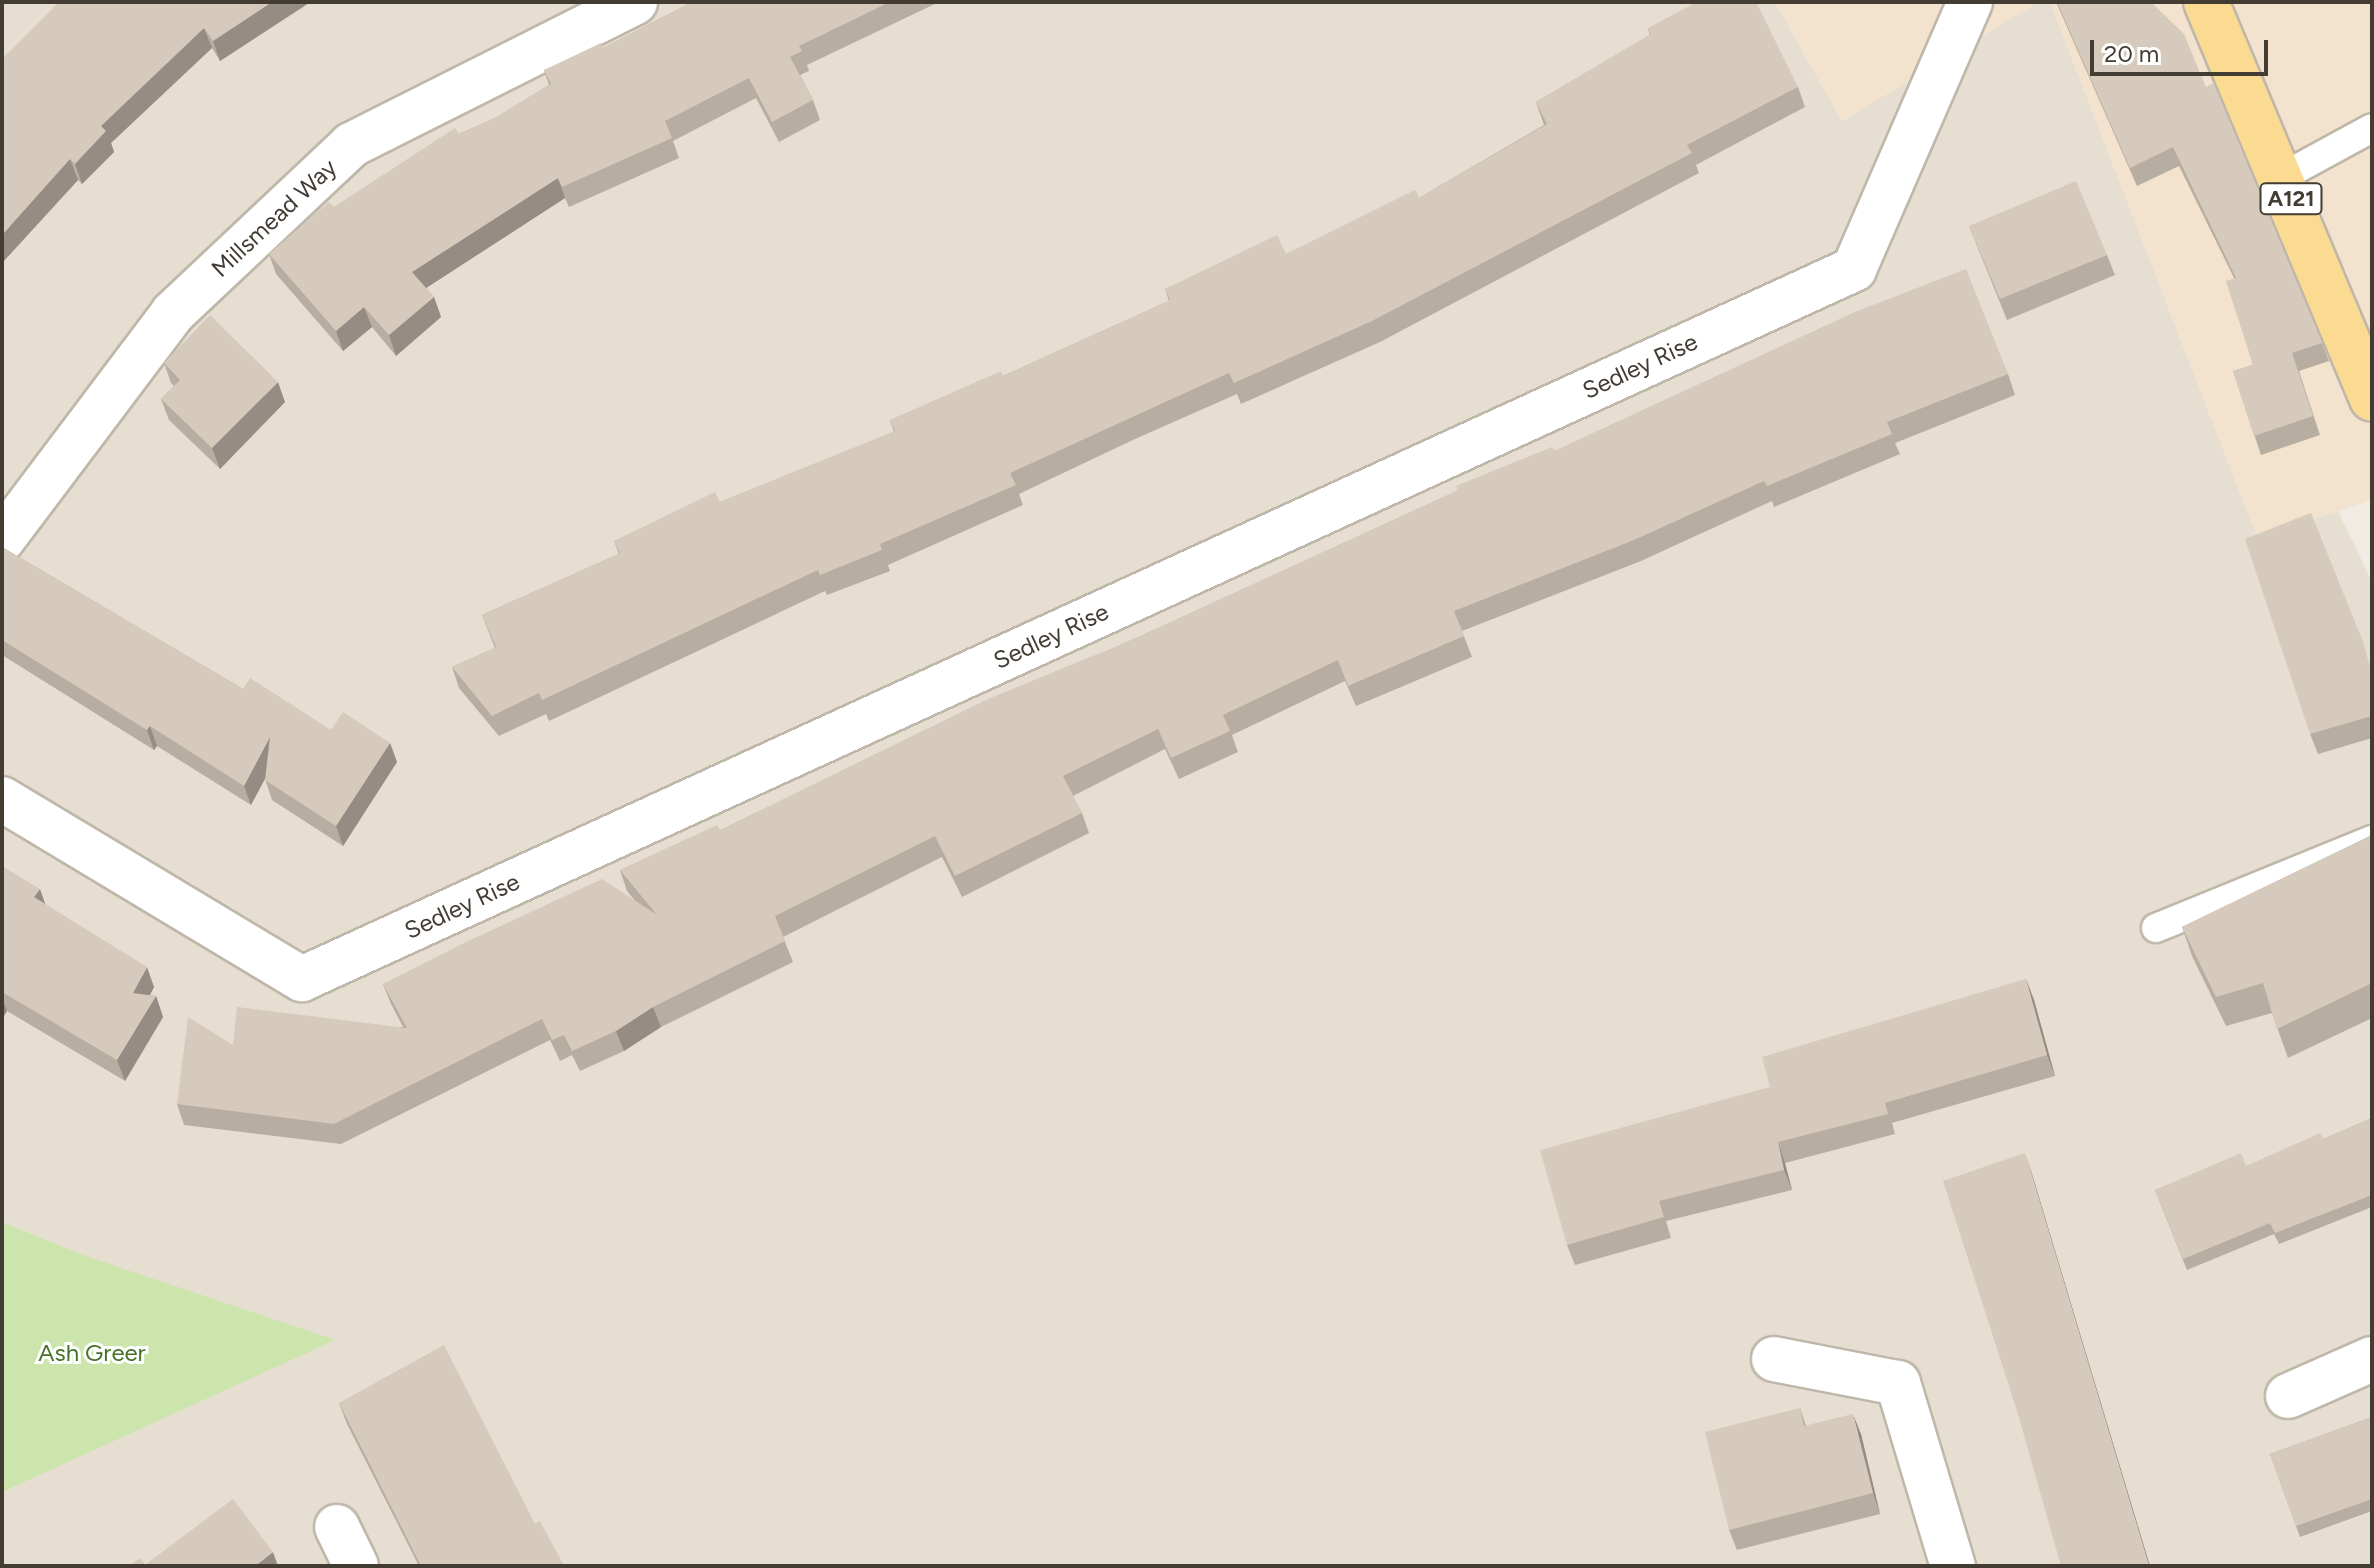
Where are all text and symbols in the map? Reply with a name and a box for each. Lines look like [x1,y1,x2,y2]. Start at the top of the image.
scale bar [2094,24,2272,74]
text: 20 m [2104,39,2159,68]
street label: Millsmead Way [206,153,342,283]
road number: A121 [2259,181,2323,217]
street label: Sedley Rise [1578,327,1702,405]
street label: Sedley Rise [989,597,1113,675]
street label: Sedley Rise [400,867,524,945]
park label: Ash Greer [38,1339,146,1367]

